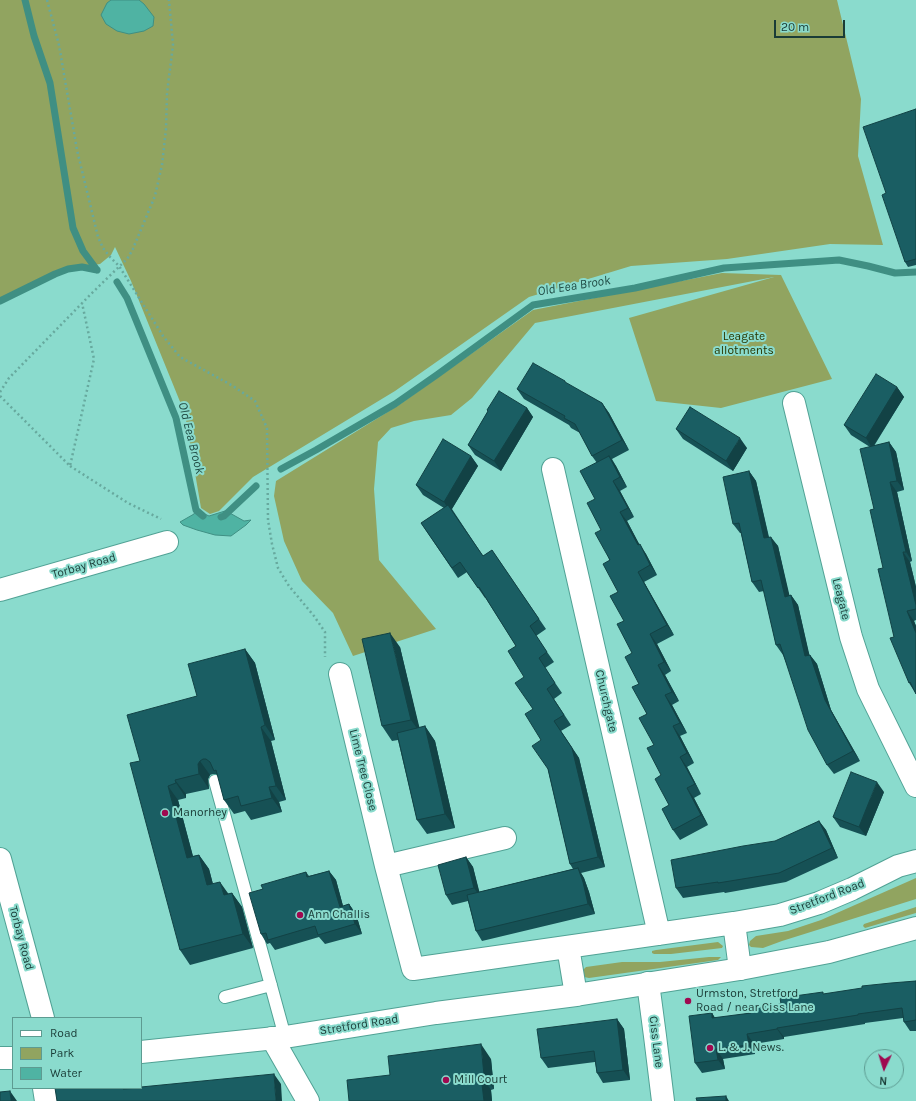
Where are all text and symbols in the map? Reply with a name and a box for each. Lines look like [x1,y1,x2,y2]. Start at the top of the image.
scale bar [776,12,847,38]
text: 20 m [781,20,809,34]
water label: Old Eea Brook [536,273,612,299]
park label: Leagate allotments [714,330,774,358]
water label: Old Eea Brook [175,400,207,476]
street label: Torbay Road [50,550,118,582]
street label: Leagate [829,577,853,621]
street label: Churchgate [592,668,620,734]
street label: Lime Tree Close [346,728,380,812]
place label: Manorhey [173,806,227,820]
marker: Manorhey [160,808,170,818]
street label: Stretford Road [787,876,867,918]
street label: Torbay Road [6,904,36,972]
place label: Ann Challis [308,908,370,922]
marker: Ann Challis [295,910,305,920]
place label: Urmston, Stretford Road / near Ciss Lane [696,987,814,1015]
marker: Urmston, Stretford Road / near Ciss Lane [683,996,693,1006]
street label: Stretford Road [319,1012,399,1038]
street label: Ciss Lane [646,1015,666,1069]
legend [12,1017,142,1089]
text: Road [50,1026,78,1040]
place label: L. & J. News. [718,1041,784,1055]
marker: L. & J. News. [705,1043,715,1053]
text: Park [50,1046,74,1060]
north arrow [864,1049,904,1089]
text: Water [50,1066,82,1080]
place label: Mill Court [454,1073,507,1087]
text: N [879,1074,888,1087]
marker: Mill Court [441,1075,451,1085]

